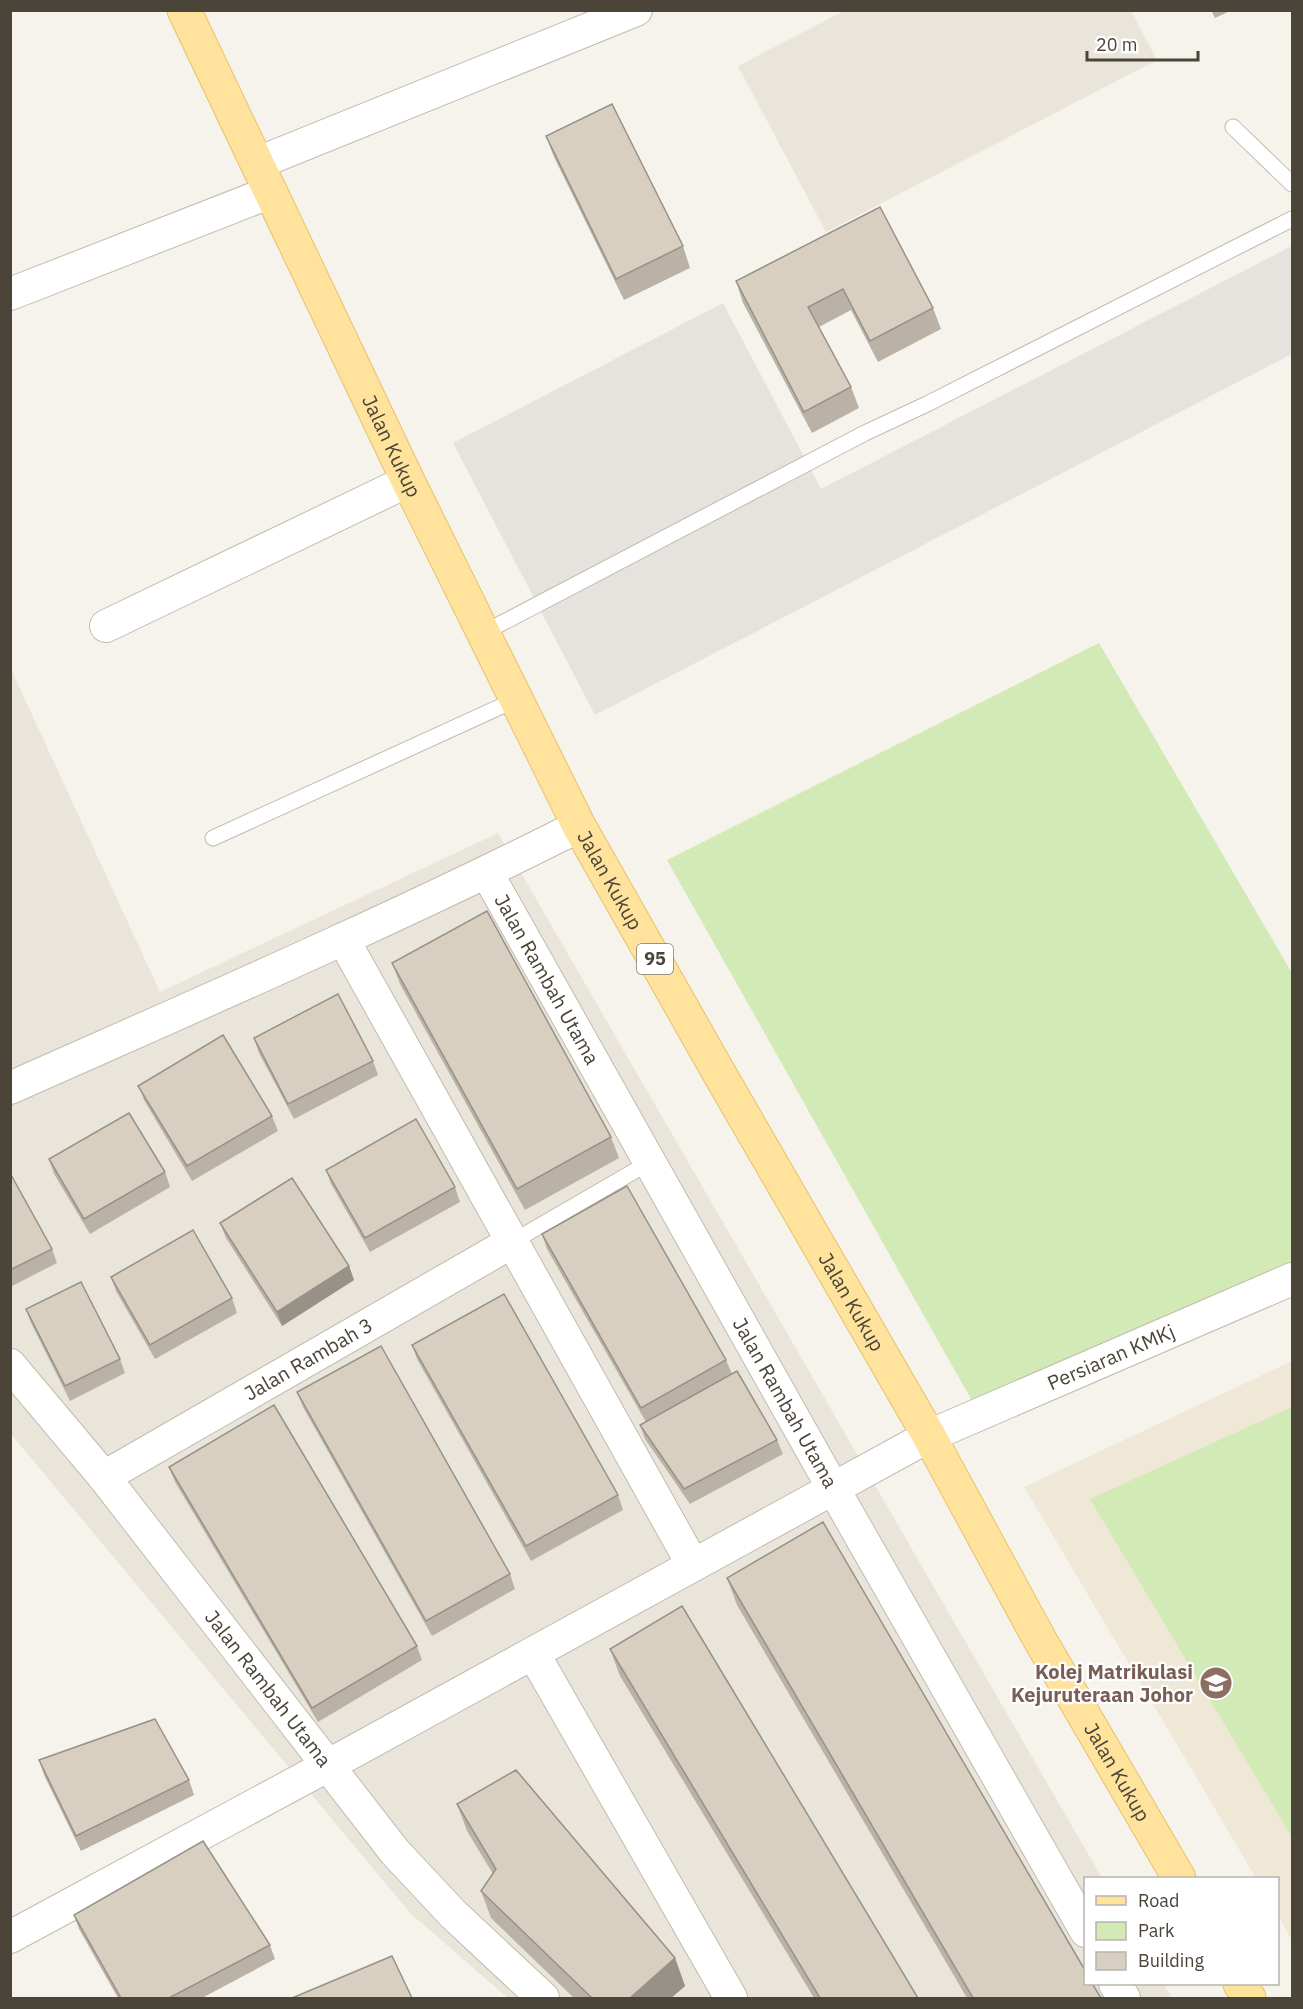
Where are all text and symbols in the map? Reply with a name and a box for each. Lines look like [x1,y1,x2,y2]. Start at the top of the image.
scale bar [1087,24,1198,62]
text: 20 m [1096,33,1138,56]
street label: Jalan Kukup [356,390,428,502]
street label: Jalan Kukup [571,825,649,935]
street label: Jalan Rambah Utama [488,889,606,1070]
road number: 95 [637,944,673,974]
street label: Jalan Kukup [813,1247,891,1356]
street label: Jalan Rambah 3 [239,1311,378,1406]
street label: Jalan Rambah Utama [727,1312,844,1493]
street label: Persiaran KMKj [1043,1317,1179,1396]
street label: Jalan Rambah Utama [199,1604,338,1773]
place label: Kolej Matrikulasi Kejuruteraan Johor [1011,1658,1193,1708]
school or university icon: Kolej Matrikulasi Kejuruteraan Johor [1198,1665,1234,1701]
street label: Jalan Kukup [1078,1717,1157,1826]
legend [1084,1877,1279,1985]
text: Road [1138,1889,1179,1912]
text: Park [1138,1919,1175,1942]
text: Building [1138,1949,1205,1972]

